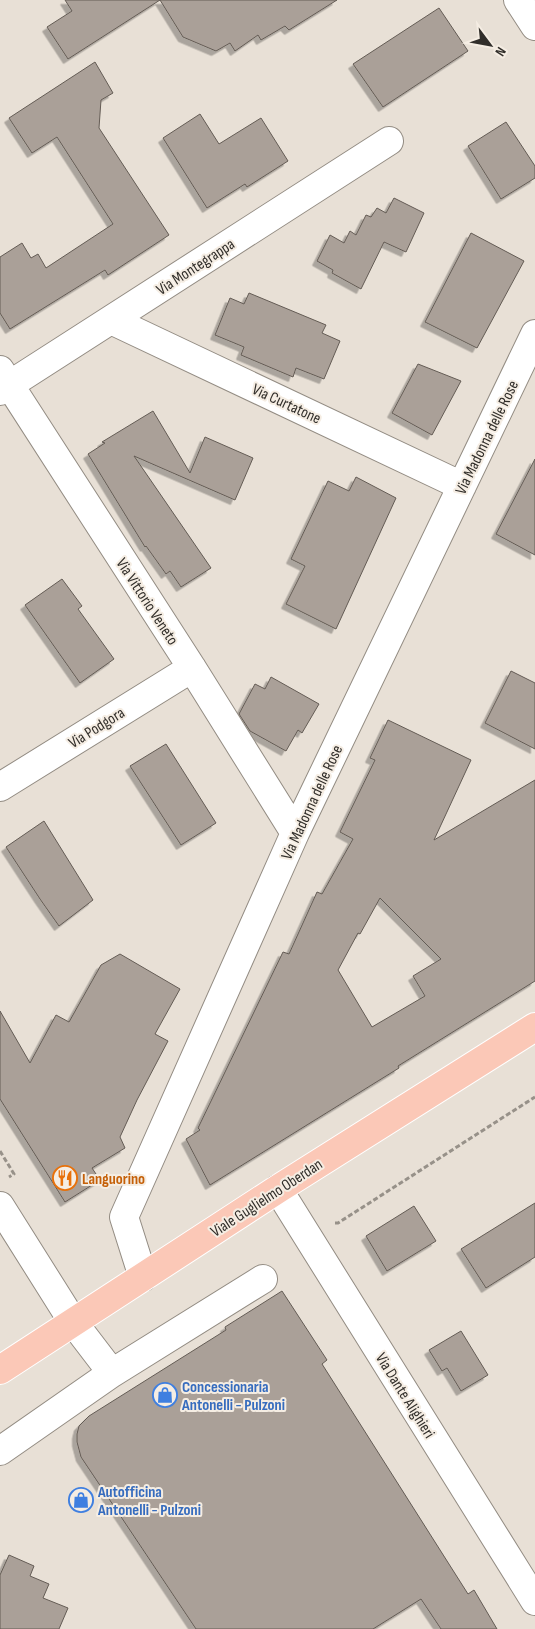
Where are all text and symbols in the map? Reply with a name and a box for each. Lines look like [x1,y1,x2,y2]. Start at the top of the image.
north arrow [465,20,515,70]
text: N [491,44,510,59]
street label: Via Montegrappa [153,235,239,300]
street label: Via Madonna delle Rose [452,378,523,498]
street label: Via Curtatone [249,380,324,429]
street label: Via Vittorio Veneto [112,555,182,649]
street label: Via Podgora [65,704,128,753]
street label: Via Madonna delle Rose [277,742,347,863]
street label: Viale Guglielmo Oberdan [207,1155,326,1241]
restaurant icon: Languorino [52,1165,78,1191]
place label: Languorino [82,1170,145,1189]
street label: Via Dante Alighieri [371,1350,439,1442]
place label: Concessionaria Antonelli - Pulzoni [181,1378,285,1415]
shop icon: Concessionaria Antonelli - Pulzoni [152,1382,178,1408]
place label: Autofficina Antonelli - Pulzoni [97,1483,201,1520]
shop icon: Autofficina Antonelli - Pulzoni [68,1487,94,1513]

